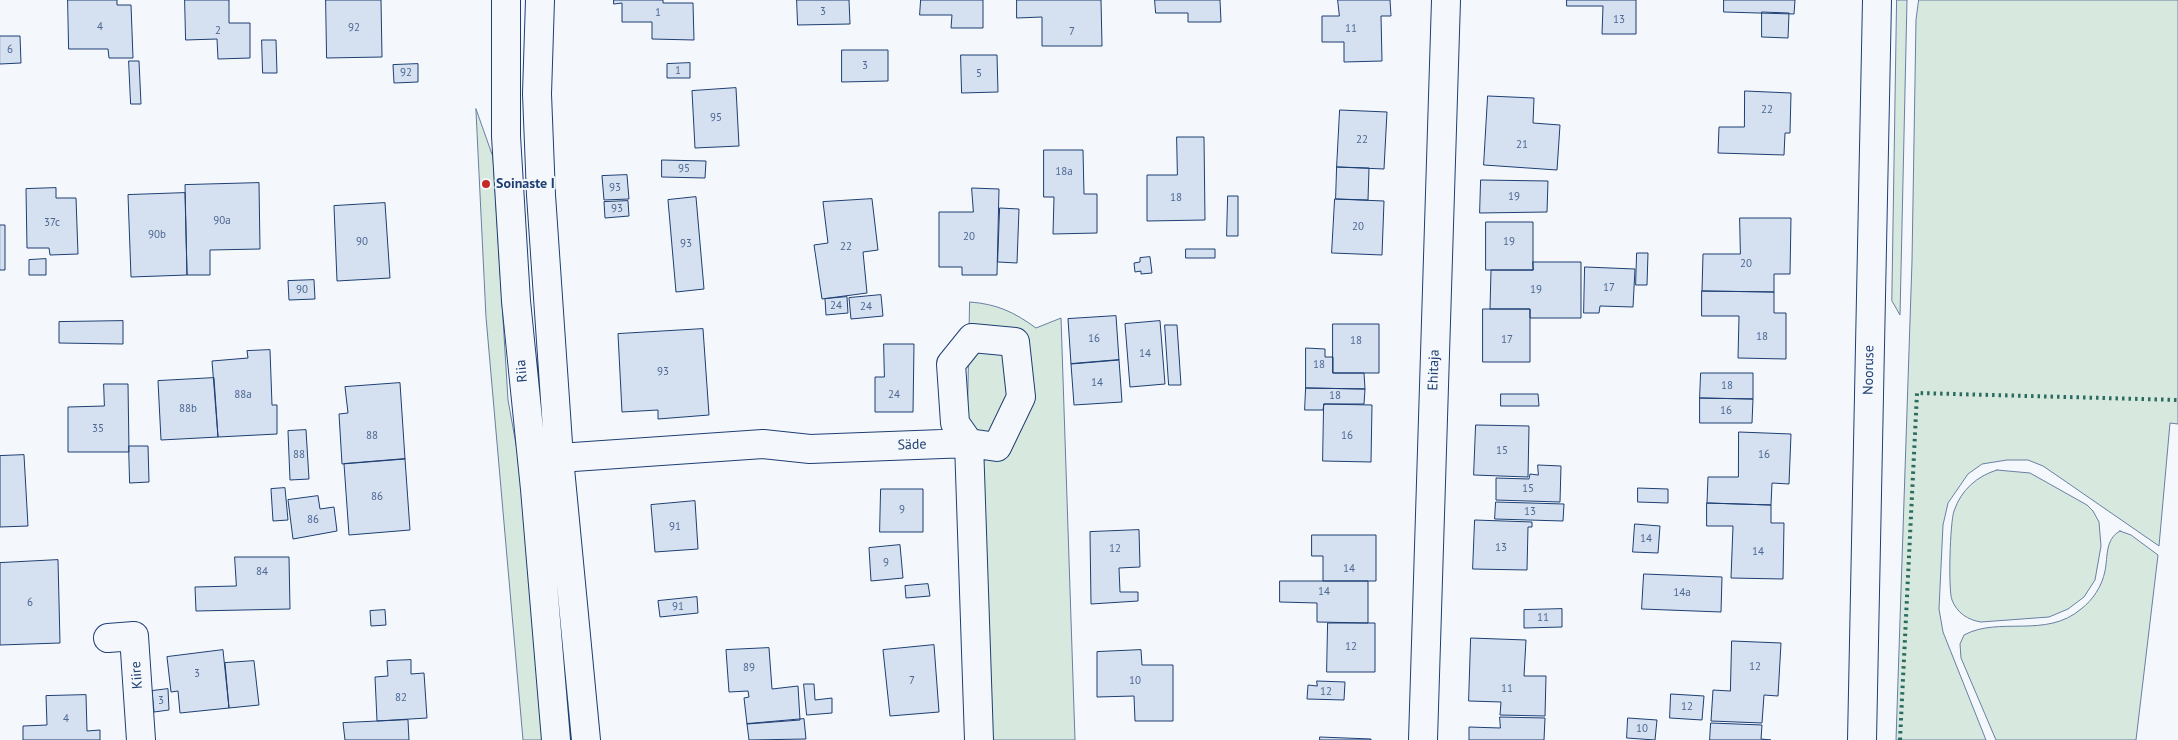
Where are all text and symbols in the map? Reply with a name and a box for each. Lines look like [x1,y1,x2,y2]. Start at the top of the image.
house number: 3 [820,5,826,19]
house number: 1 [655,6,661,20]
house number: 13 [1613,13,1625,27]
house number: 4 [97,20,103,34]
house number: 92 [348,21,360,35]
house number: 11 [1345,22,1357,36]
house number: 2 [215,24,221,38]
house number: 7 [1069,25,1075,39]
house number: 6 [7,43,13,57]
house number: 3 [862,59,868,73]
house number: 1 [675,64,681,78]
house number: 92 [400,66,412,80]
house number: 5 [976,67,982,81]
house number: 22 [1761,103,1773,117]
house number: 95 [710,111,722,125]
house number: 22 [1356,133,1368,147]
house number: 21 [1516,138,1528,152]
house number: 95 [678,162,690,176]
house number: 18a [1055,165,1073,179]
place label: Soinaste I [496,176,555,192]
marker: Soinaste I [480,178,492,190]
house number: 93 [609,181,621,195]
house number: 19 [1508,190,1520,204]
house number: 18 [1170,191,1182,205]
house number: 93 [611,202,623,216]
house number: 90a [213,214,231,228]
house number: 37c [44,216,60,230]
house number: 20 [1352,220,1364,234]
house number: 90b [148,228,166,242]
house number: 20 [963,230,975,244]
house number: 90 [356,235,368,249]
house number: 19 [1503,235,1515,249]
house number: 93 [680,237,692,251]
house number: 22 [840,240,852,254]
house number: 20 [1740,257,1752,271]
house number: 17 [1603,281,1615,295]
house number: 90 [296,283,308,297]
house number: 19 [1530,283,1542,297]
house number: 24 [830,299,842,313]
house number: 24 [860,300,872,314]
house number: 18 [1756,330,1768,344]
house number: 16 [1088,332,1100,346]
house number: 17 [1501,333,1513,347]
house number: 18 [1350,334,1362,348]
street label: Nooruse [1860,345,1878,395]
house number: 14 [1139,347,1151,361]
street label: Ehitaja [1425,349,1443,391]
house number: 18 [1313,358,1325,372]
street label: Riia [513,359,531,383]
house number: 93 [657,365,669,379]
house number: 14 [1091,376,1103,390]
house number: 18 [1721,379,1733,393]
house number: 88a [234,388,252,402]
house number: 24 [888,388,900,402]
house number: 18 [1329,389,1341,403]
house number: 88b [179,402,197,416]
house number: 16 [1720,404,1732,418]
house number: 35 [92,422,104,436]
house number: 88 [366,429,378,443]
house number: 16 [1341,429,1353,443]
street label: Säde [897,436,927,454]
house number: 15 [1496,444,1508,458]
house number: 88 [293,448,305,462]
house number: 16 [1758,448,1770,462]
house number: 15 [1522,482,1534,496]
house number: 86 [371,490,383,504]
house number: 9 [899,503,905,517]
house number: 13 [1524,505,1536,519]
house number: 86 [307,513,319,527]
house number: 91 [669,520,681,534]
house number: 14 [1640,532,1652,546]
house number: 13 [1495,541,1507,555]
house number: 12 [1109,542,1121,556]
house number: 14 [1752,545,1764,559]
house number: 9 [883,556,889,570]
house number: 14 [1343,562,1355,576]
house number: 84 [256,565,268,579]
house number: 14 [1318,585,1330,599]
house number: 14a [1673,586,1691,600]
house number: 6 [27,596,33,610]
house number: 91 [672,600,684,614]
house number: 11 [1537,611,1549,625]
house number: 12 [1345,640,1357,654]
street label: Kiire [128,660,146,690]
house number: 12 [1749,660,1761,674]
house number: 89 [743,661,755,675]
house number: 3 [194,667,200,681]
house number: 7 [909,674,915,688]
house number: 10 [1129,674,1141,688]
house number: 11 [1501,682,1513,696]
house number: 12 [1320,685,1332,699]
house number: 82 [395,691,407,705]
house number: 3 [158,694,164,708]
house number: 12 [1681,700,1693,714]
house number: 4 [63,712,69,726]
house number: 10 [1636,722,1648,736]

